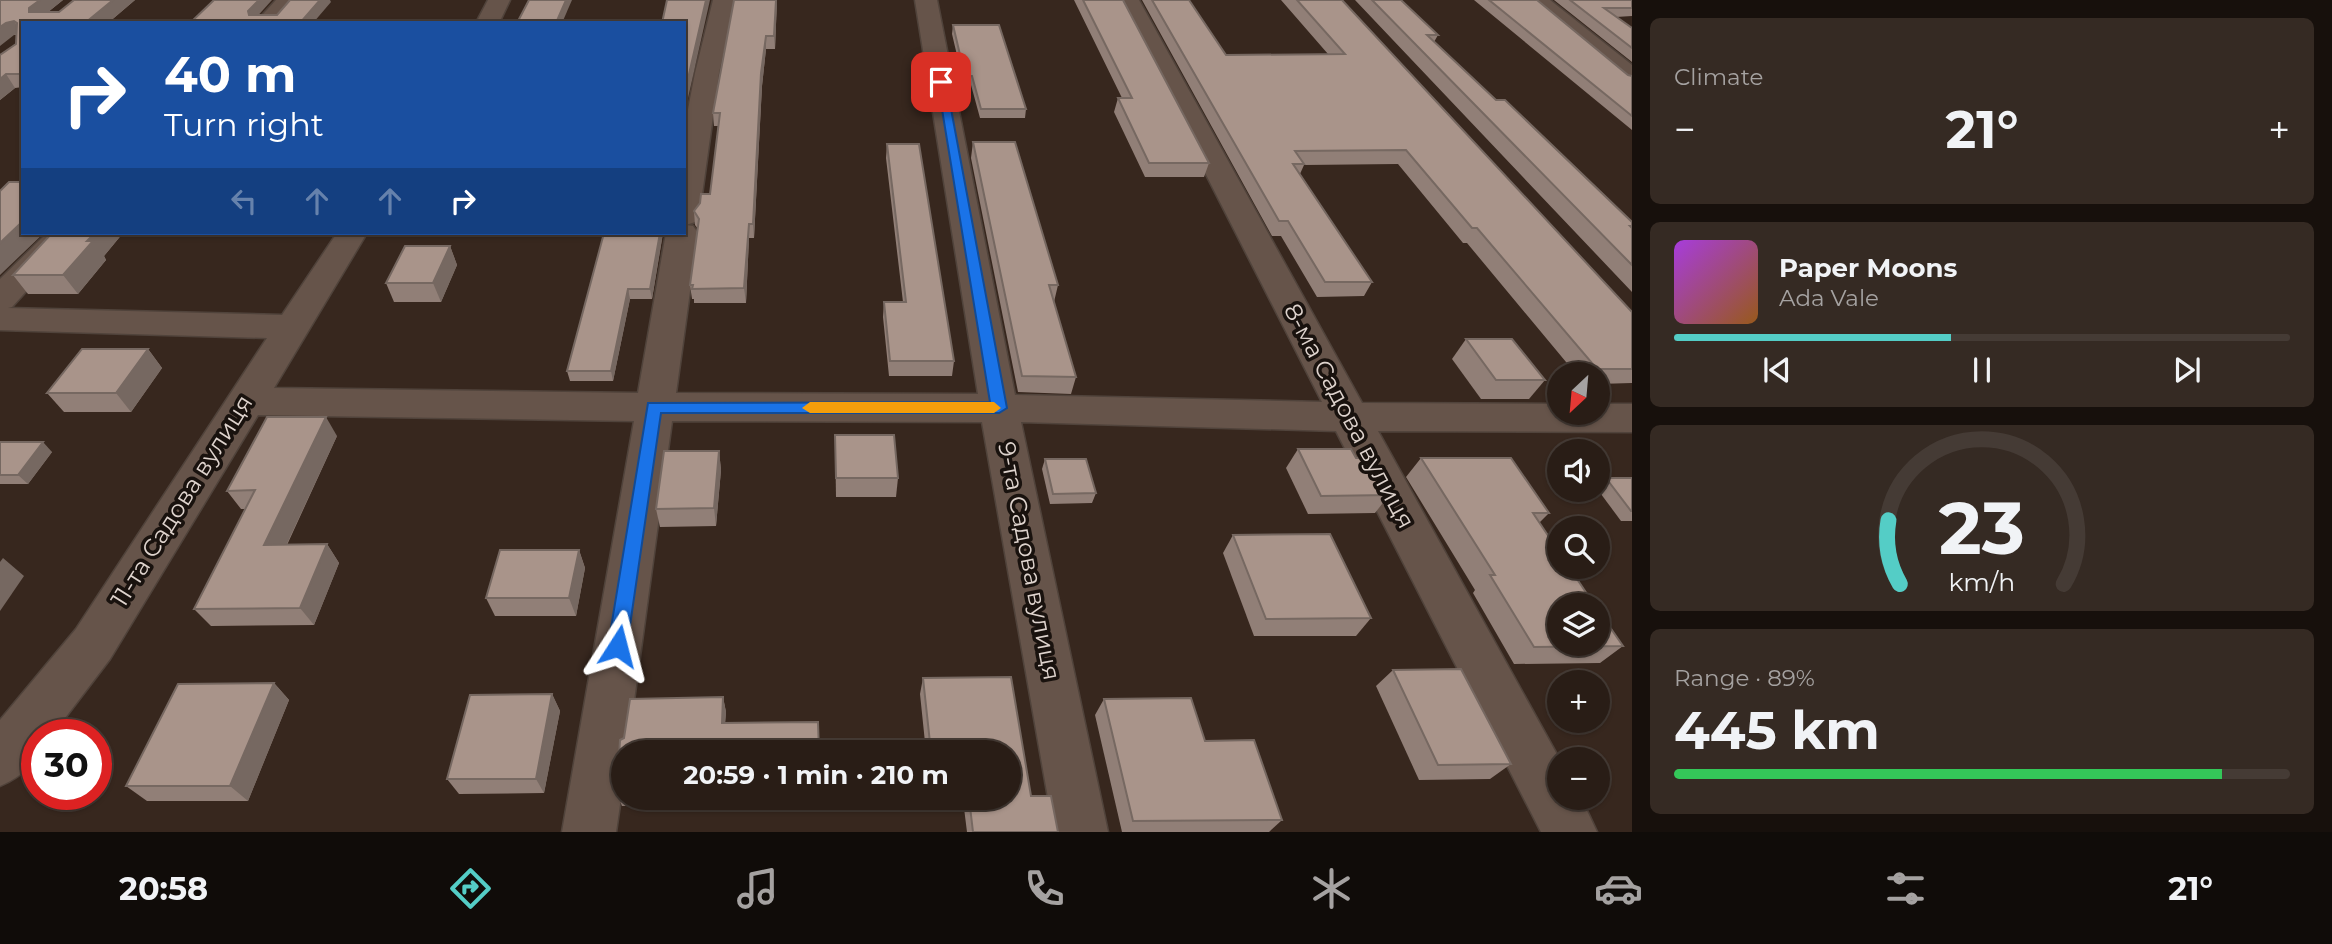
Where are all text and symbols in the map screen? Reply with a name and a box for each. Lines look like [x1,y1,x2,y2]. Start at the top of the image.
text: 40 m [164,45,296,104]
icon: right [49,49,140,140]
pin [911,52,971,112]
icon: arrive [922,63,960,101]
text: Climate [1674,63,1763,91]
text: 21° [1946,98,2018,161]
text: Turn right [164,105,324,144]
text: − [1674,106,1696,153]
text: + [2268,106,2290,153]
icon: left [225,182,263,220]
icon: ahead [298,182,336,220]
icon: ahead [371,182,409,220]
icon: right [444,182,482,220]
text: Paper Moons [1779,252,1957,284]
text: Ada Vale [1779,284,1879,312]
street label: 8-ма Садова вулиця [1278,298,1421,533]
icon: previous [1758,351,1796,389]
icon: pause [1963,351,2001,389]
icon: next [2168,351,2206,389]
north arrow [1547,362,1610,425]
map controls [1547,362,1610,810]
street label: 11-та Садова вулиця [105,389,259,612]
street label: 9-та Садова вулиця [992,439,1067,682]
button: sound [1547,439,1610,502]
text: 23 [1939,484,2025,572]
button: search [1547,516,1610,579]
text: km/h [1949,567,2015,597]
button: layers [1547,593,1610,656]
position arrow [581,609,655,683]
text: Range · 89% [1674,664,1815,692]
button: + [1547,670,1610,733]
text: 445 km [1674,699,1880,762]
speed limit sign: 30 [21,719,112,810]
button: − [1547,747,1610,810]
text: 20:59 · 1 min · 210 m [683,759,949,791]
icon: directions [446,864,495,913]
icon: music [733,864,782,913]
icon: phone [1020,864,1069,913]
icon: climate [1307,864,1356,913]
icon: car [1594,864,1643,913]
icon: filters [1881,864,1930,913]
text: 20:58 [119,869,208,908]
text: 21° [2168,869,2213,908]

